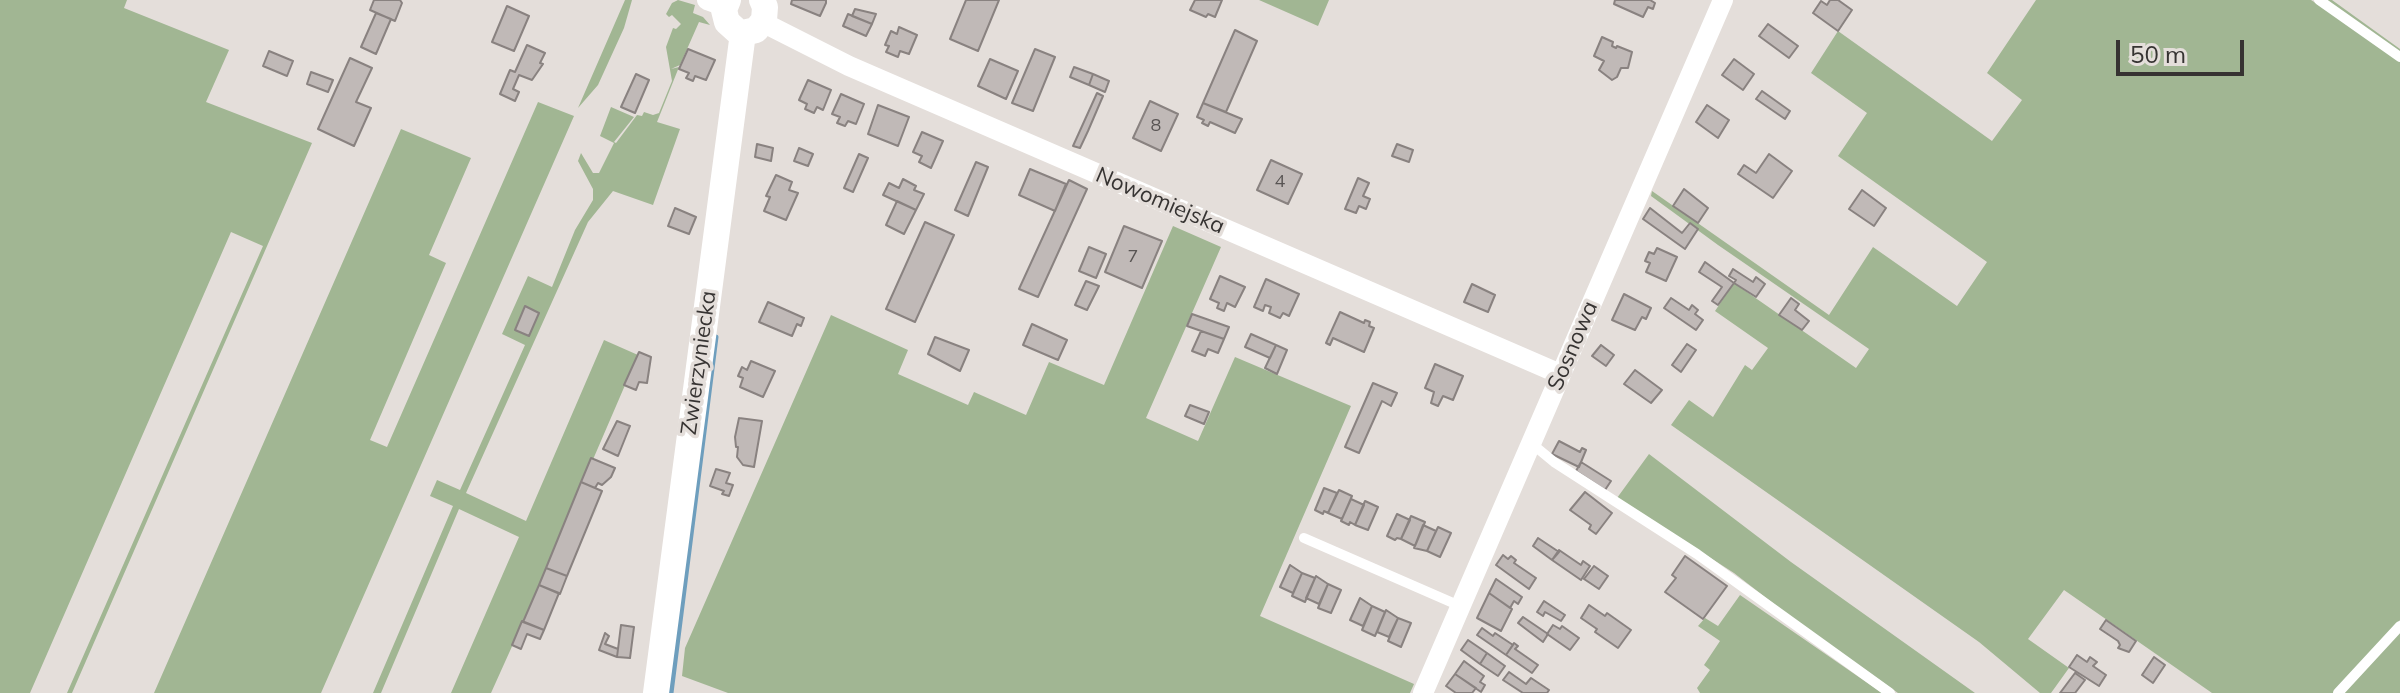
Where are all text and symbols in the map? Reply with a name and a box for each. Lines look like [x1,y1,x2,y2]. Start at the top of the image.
scale bar [2120,24,2248,74]
text: 50 m [2130,39,2186,69]
house number: 8 [1151,115,1161,137]
street label: Nowomiejska [1092,162,1228,240]
house number: 4 [1275,171,1285,193]
house number: 7 [1128,246,1138,268]
street label: Zwierzyniecka [676,289,722,437]
street label: Sosnowa [1542,297,1604,395]

